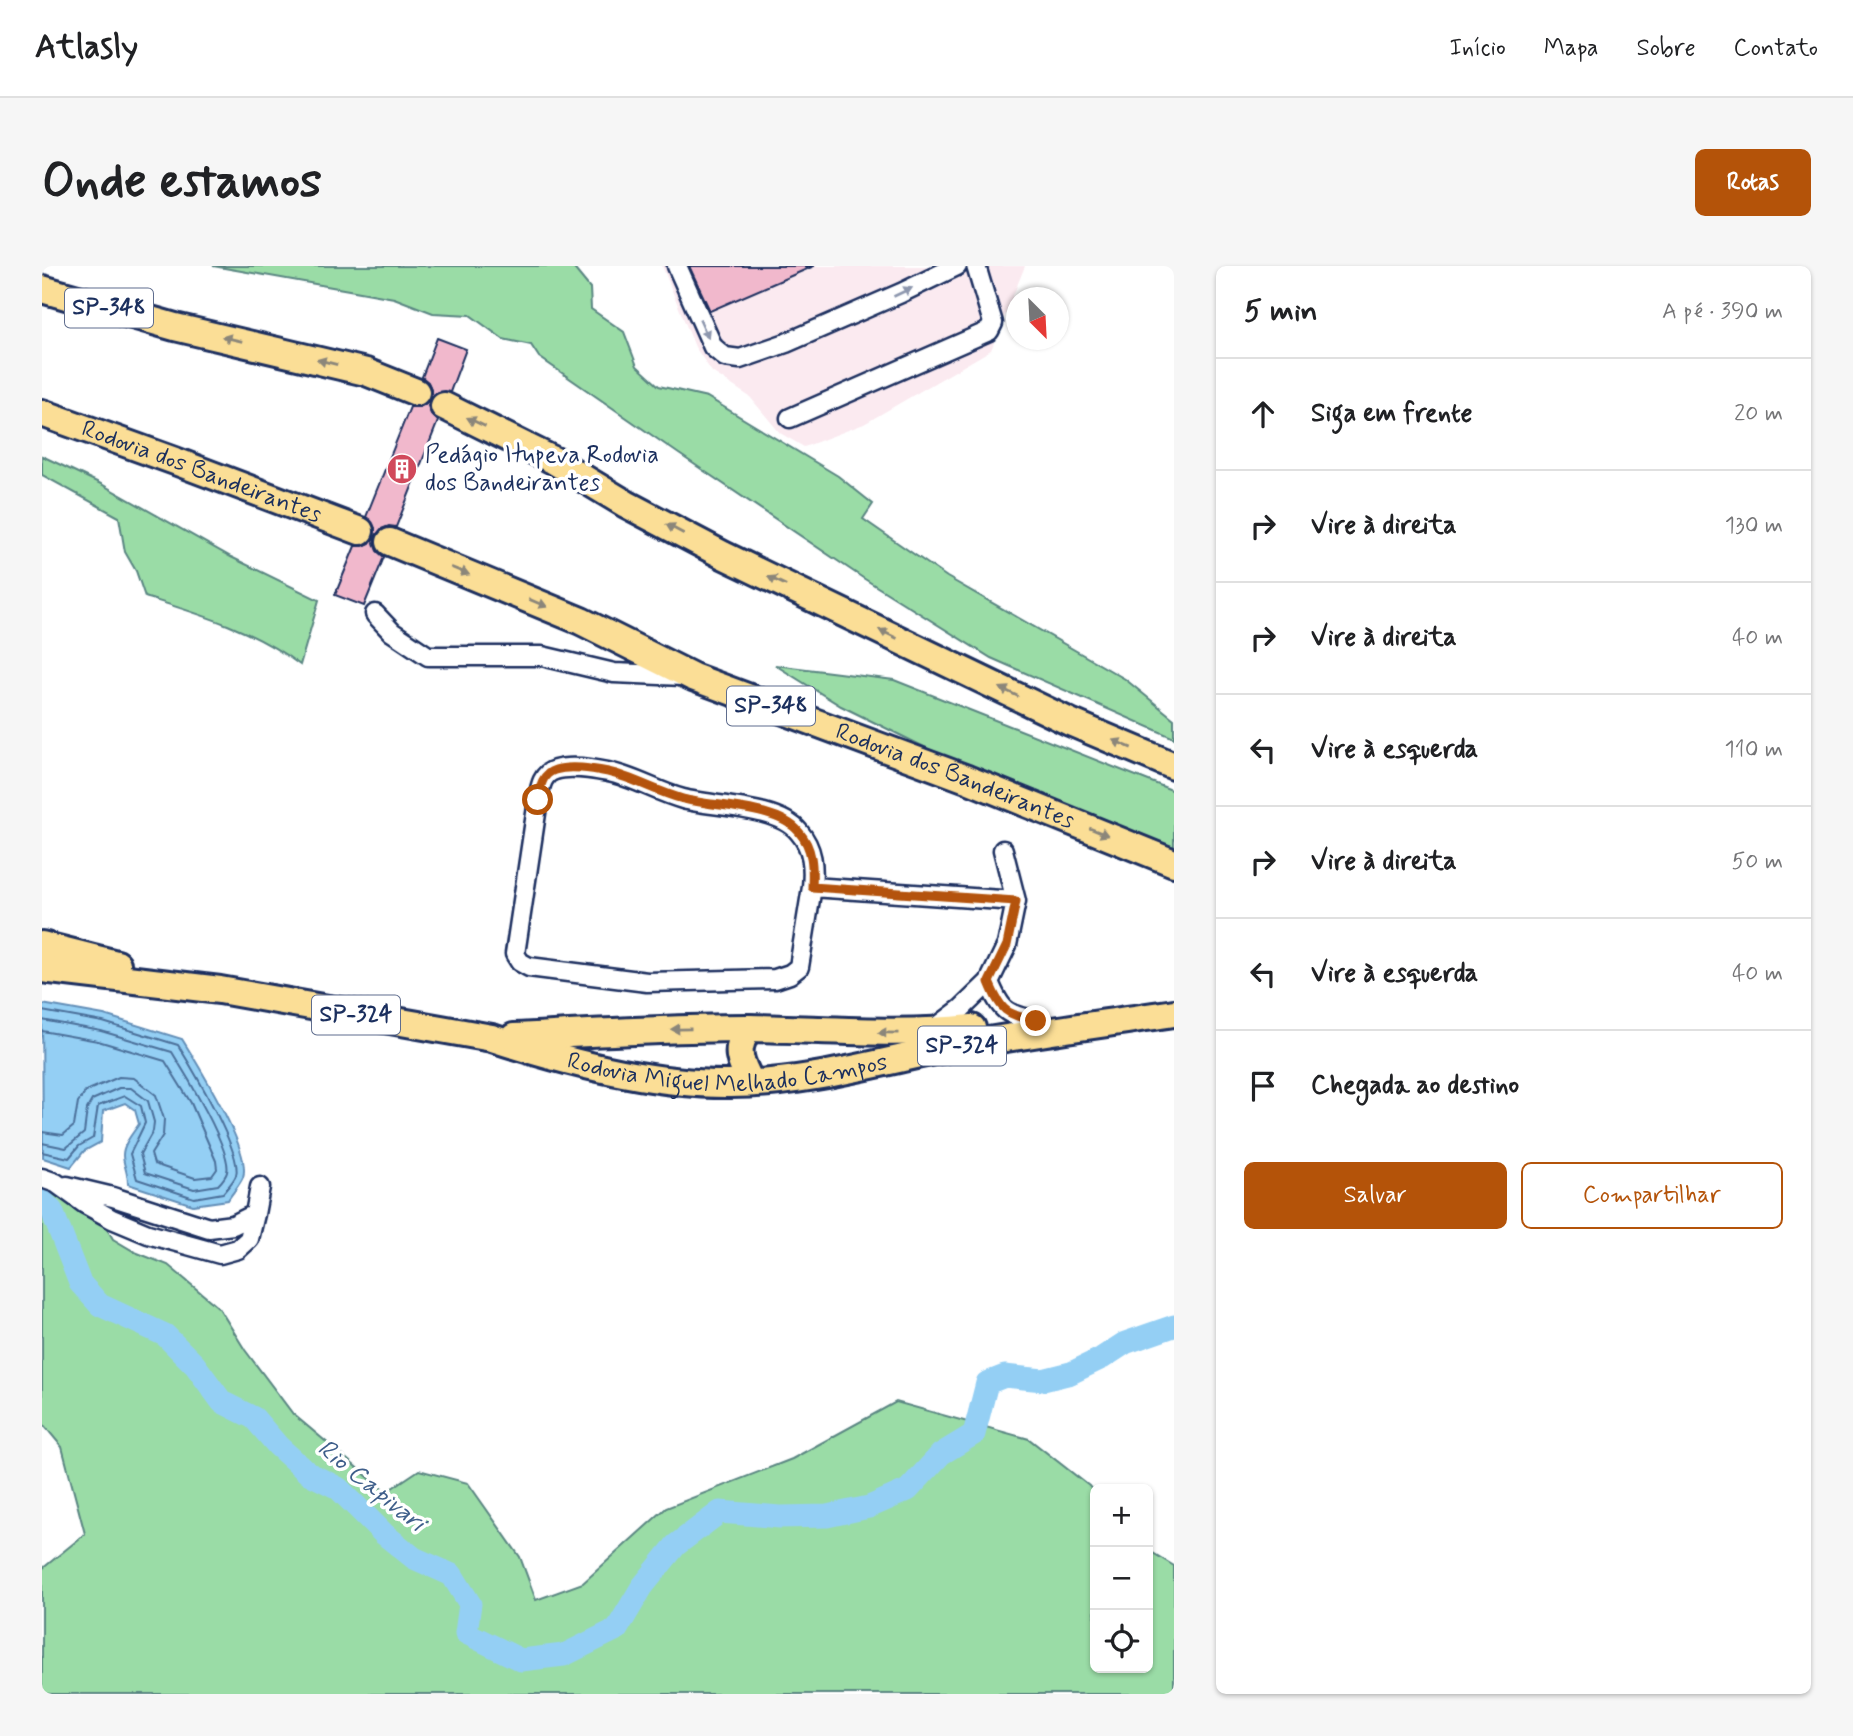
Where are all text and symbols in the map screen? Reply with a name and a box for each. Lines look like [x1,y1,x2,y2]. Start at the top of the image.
text: Atlasly [35,26,138,70]
text: Início [1449,33,1506,64]
text: Mapa [1544,33,1598,64]
text: Sobre [1636,33,1696,64]
text: Contato [1734,33,1818,64]
button: Rotas [1695,149,1811,216]
text: Onde estamos [42,150,322,215]
one-way arrow [893,286,913,298]
north arrow [1006,287,1069,350]
road number: SP-348 [65,288,153,327]
text: 5 min [1244,292,1318,331]
text: A pé · 390 m [1662,297,1783,327]
one-way arrow [699,318,710,339]
one-way arrow [221,334,243,345]
one-way arrow [316,356,338,367]
icon: ahead [1244,395,1282,433]
text: Siga em frente [1311,397,1472,431]
text: 20 m [1734,399,1783,429]
street label: Rodovia dos Bandeirantes [77,413,326,531]
one-way arrow [466,416,486,427]
place label: Pedágio Itupeva Rodovia dos Bandeirantes [425,440,659,499]
building icon: Pedágio Itupeva Rodovia dos Bandeirantes [385,452,419,486]
icon: right [1244,507,1282,545]
text: Vire à direita [1311,509,1457,543]
text: 130 m [1725,511,1783,541]
one-way arrow [664,524,684,536]
one-way arrow [449,565,470,576]
one-way arrow [767,575,787,587]
one-way arrow [528,597,548,609]
icon: right [1244,619,1282,657]
text: Vire à direita [1311,621,1457,655]
text: 40 m [1732,623,1783,653]
one-way arrow [878,628,898,640]
road number: SP-348 [727,686,815,726]
one-way arrow [999,687,1019,698]
street label: Rodovia dos Bandeirantes [831,716,1079,837]
icon: left [1244,731,1282,769]
text: Vire à esquerda [1311,733,1478,767]
text: 110 m [1724,735,1783,765]
one-way arrow [1112,738,1132,750]
route start [522,784,553,815]
one-way arrow [1088,827,1109,838]
icon: right [1244,843,1282,881]
text: Vire à direita [1311,845,1457,879]
text: 50 m [1732,847,1783,877]
icon: left [1244,955,1282,993]
text: Vire à esquerda [1311,957,1478,991]
text: 40 m [1732,959,1783,989]
road number: SP-324 [312,996,400,1034]
route end [1020,1005,1051,1036]
one-way arrow [669,1023,691,1035]
road number: SP-324 [918,1026,1006,1066]
one-way arrow [877,1027,899,1039]
street label: Rodovia Miguel Melhado Campos [564,1045,891,1100]
icon: arrive [1244,1067,1282,1105]
text: Chegada ao destino [1311,1069,1519,1103]
button: Salvar [1244,1162,1507,1229]
button: Compartilhar [1521,1162,1783,1229]
water label: Rio Capivari [310,1432,434,1542]
map controls [1090,1484,1153,1673]
button: + [1090,1484,1153,1547]
button: − [1090,1547,1153,1610]
button: locate [1090,1610,1153,1673]

